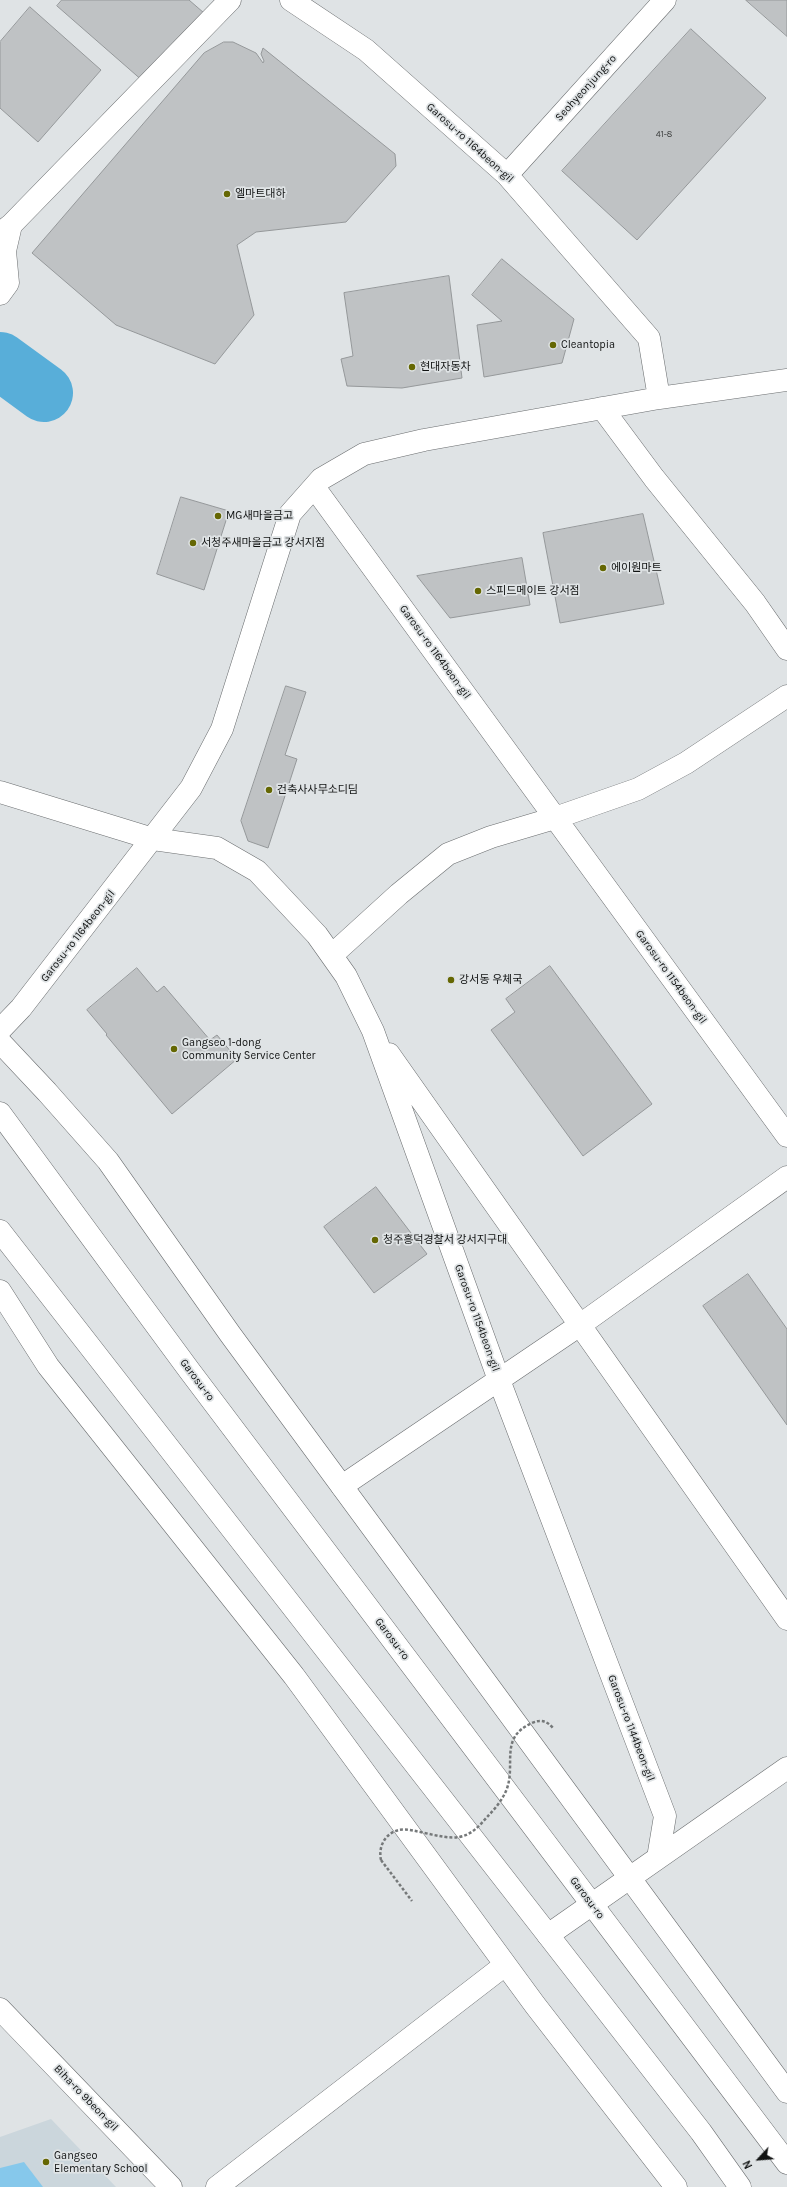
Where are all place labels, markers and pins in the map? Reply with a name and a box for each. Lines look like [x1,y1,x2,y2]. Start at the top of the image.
place label: 엘마트대하 [235,187,286,201]
marker: 엘마트대하 [222,189,232,199]
place label: Cleantopia [561,338,615,352]
marker: Cleantopia [548,340,558,350]
place label: 현대자동차 [420,360,471,374]
marker: 현대자동차 [407,362,417,372]
place label: MG새마을금고 [226,509,293,523]
marker: MG새마을금고 [213,511,223,521]
place label: 서청주새마을금고 강서지점 [201,536,325,550]
marker: 서청주새마을금고 강서지점 [188,538,198,548]
place label: 에이원마트 [611,561,662,575]
marker: 에이원마트 [598,563,608,573]
place label: 스피드메이트 강서점 [486,584,580,598]
marker: 스피드메이트 강서점 [473,586,483,596]
place label: 건축사사무소디딤 [277,783,358,797]
marker: 건축사사무소디딤 [264,785,274,795]
place label: 강서동 우체국 [459,973,522,987]
marker: 강서동 우체국 [446,975,456,985]
place label: Gangseo 1-dong Community Service Center [182,1036,316,1062]
marker: Gangseo 1-dong Community Service Center [169,1044,179,1054]
place label: 청주흥덕경찰서 강서지구대 [383,1233,507,1247]
marker: 청주흥덕경찰서 강서지구대 [370,1235,380,1245]
place label: Gangseo Elementary School [54,2149,147,2175]
marker: Gangseo Elementary School [41,2157,51,2167]

